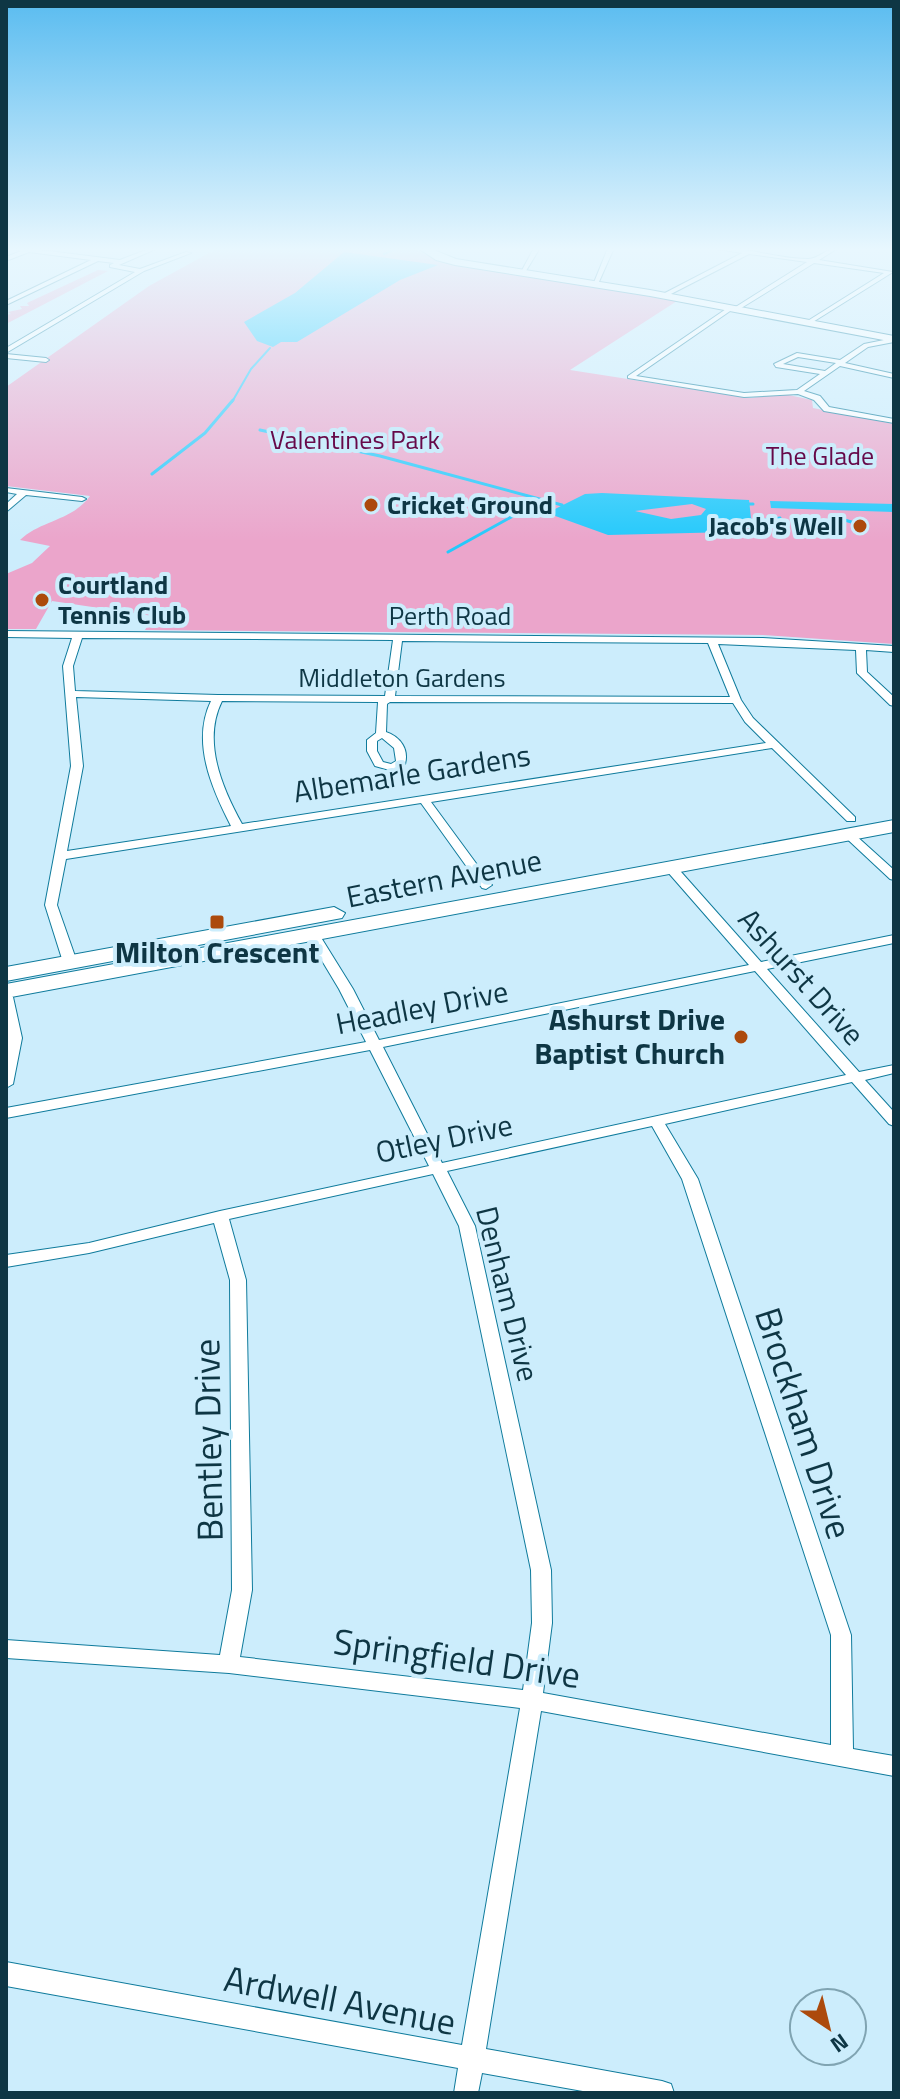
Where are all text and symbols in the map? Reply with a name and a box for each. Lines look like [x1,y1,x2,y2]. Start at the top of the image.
park label: Valentines Park [270,420,440,459]
park label: The Glade [766,436,874,475]
place label: Cricket Ground [387,485,553,524]
marker: Cricket Ground [362,496,380,514]
place label: Jacob's Well [709,506,844,545]
marker: Jacob's Well [851,517,869,535]
place label: Courtland Tennis Club [58,565,186,634]
marker: Courtland Tennis Club [33,591,51,609]
street label: Perth Road [389,596,511,635]
street label: Middleton Gardens [298,658,506,697]
street label: Albemarle Gardens [290,732,534,814]
street label: Eastern Avenue [342,837,545,920]
street label: Ashurst Drive [727,897,876,1055]
marker: Milton Crescent [208,913,226,931]
place label: Milton Crescent [115,929,319,975]
street label: Headley Drive [332,968,512,1046]
place label: Ashurst Drive Baptist Church [534,996,725,1076]
marker: Ashurst Drive Baptist Church [732,1028,750,1046]
street label: Otley Drive [371,1101,516,1175]
street label: Denham Drive [464,1201,552,1386]
street label: Brockham Drive [741,1300,868,1546]
street label: Bentley Drive [178,1338,237,1542]
street label: Springfield Drive [330,1613,584,1702]
street label: Ardwell Avenue [219,1950,461,2049]
north arrow [788,1987,868,2067]
text: N [823,2025,855,2062]

